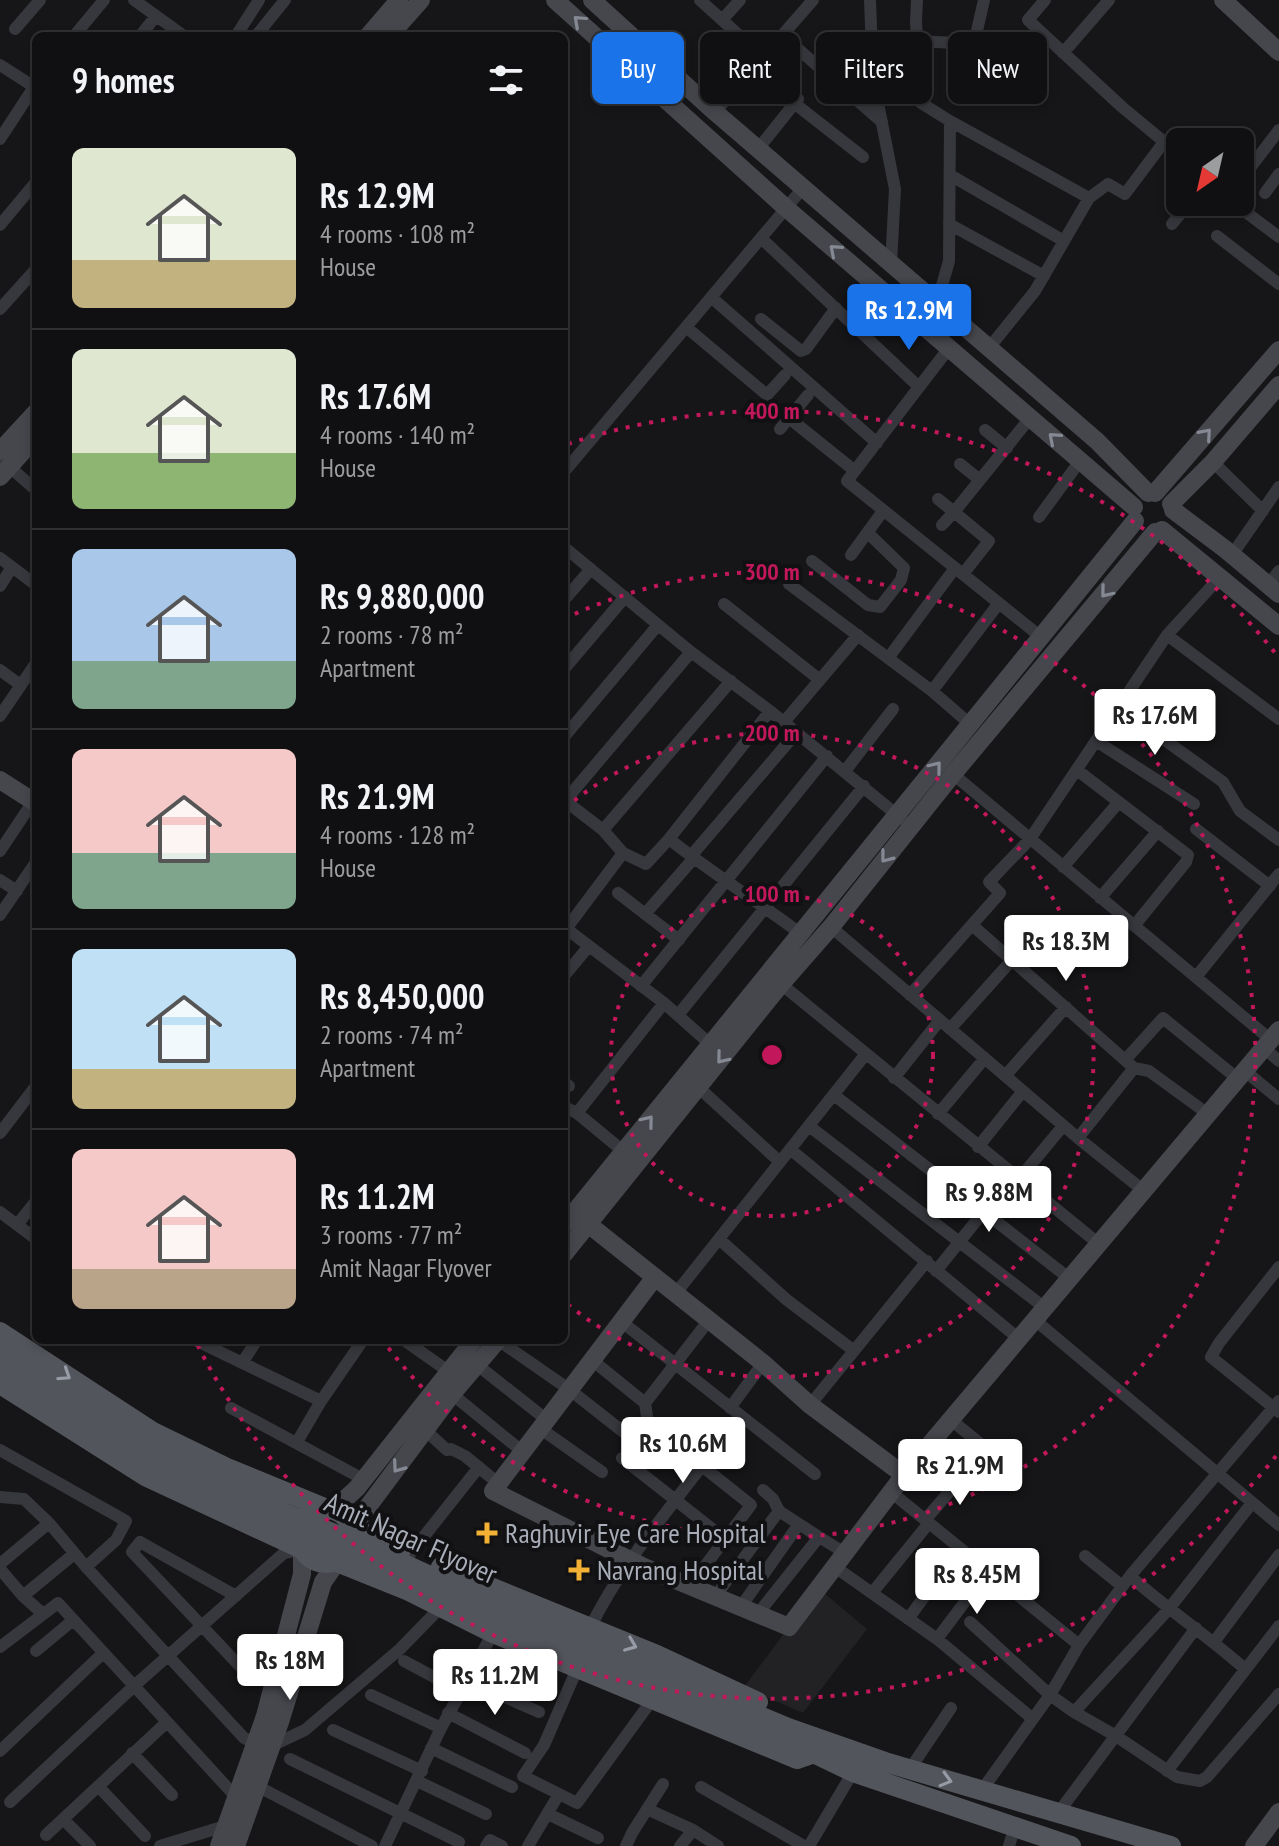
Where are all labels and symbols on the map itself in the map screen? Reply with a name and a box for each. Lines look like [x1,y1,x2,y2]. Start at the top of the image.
one-way arrow [573,17,588,31]
north arrow [1166,128,1254,216]
one-way arrow [830,245,845,260]
pin: Rs 12.9M [826,284,992,352]
text: 400 m [744,395,800,426]
one-way arrow [1196,429,1211,443]
one-way arrow [1048,433,1063,448]
text: 300 m [744,556,800,587]
one-way arrow [1101,583,1116,597]
pin: Rs 17.6M [1072,689,1238,757]
text: 200 m [744,717,800,748]
one-way arrow [926,762,941,776]
one-way arrow [882,848,896,863]
text: 100 m [744,878,800,909]
pin: Rs 18.3M [983,915,1149,983]
centre of rings [758,1041,786,1069]
one-way arrow [717,1049,732,1063]
one-way arrow [638,1116,653,1130]
pin: Rs 9.88M [906,1166,1072,1234]
one-way arrow [56,1365,71,1380]
pin: Rs 10.6M [600,1417,766,1485]
pin: Rs 21.9M [877,1439,1043,1507]
one-way arrow [393,1458,407,1473]
street label: Amit Nagar Flyover [319,1483,503,1592]
place label: Raghuvir Eye Care Hospital [505,1514,766,1551]
marker: Raghuvir Eye Care Hospital [476,1522,498,1544]
pin: Rs 8.45M [894,1548,1060,1616]
place label: Navrang Hospital [597,1551,764,1588]
marker: Navrang Hospital [568,1559,590,1581]
pin: Rs 18M [225,1634,355,1702]
one-way arrow [623,1635,637,1652]
pin: Rs 11.2M [412,1649,578,1717]
one-way arrow [939,1771,953,1787]

